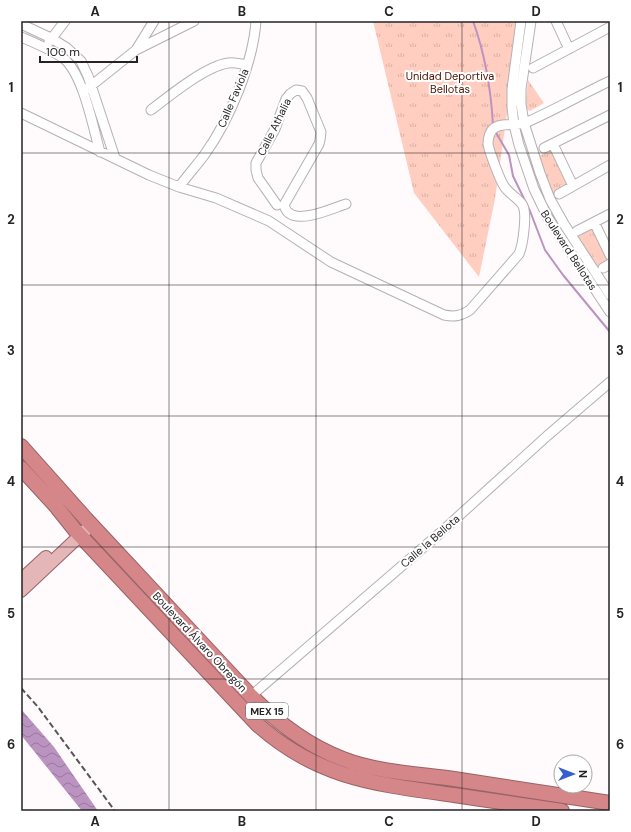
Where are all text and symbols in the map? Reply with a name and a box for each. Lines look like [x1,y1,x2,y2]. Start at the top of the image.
text: A [90,3,100,20]
text: B [238,3,246,20]
text: C [384,3,394,20]
text: D [531,3,541,20]
scale bar [40,38,137,64]
text: 100 m [46,44,80,60]
street label: Calle Faviola [214,66,252,130]
park label: Unidad Deportiva Bellotas [406,69,494,96]
text: 1 [9,79,13,96]
text: 1 [618,79,622,96]
street label: Calle Athalia [254,96,294,158]
street label: Boulevard Bellotas [538,207,600,293]
text: 2 [7,211,15,228]
text: 2 [616,211,624,228]
text: 3 [7,342,15,359]
text: 3 [616,342,624,359]
text: 4 [7,473,15,490]
text: 4 [616,473,624,490]
street label: Calle la Bellota [398,512,462,570]
street label: Boulevard Álvaro Obregón [150,589,250,695]
text: 5 [7,605,15,622]
text: 5 [616,605,624,622]
road number: MEX 15 [246,703,288,719]
text: 6 [7,736,15,753]
text: 6 [616,736,624,753]
north arrow [553,754,593,794]
text: N [576,770,590,778]
text: A [90,813,100,830]
text: B [238,813,246,830]
text: C [384,813,394,830]
text: D [531,813,541,830]

